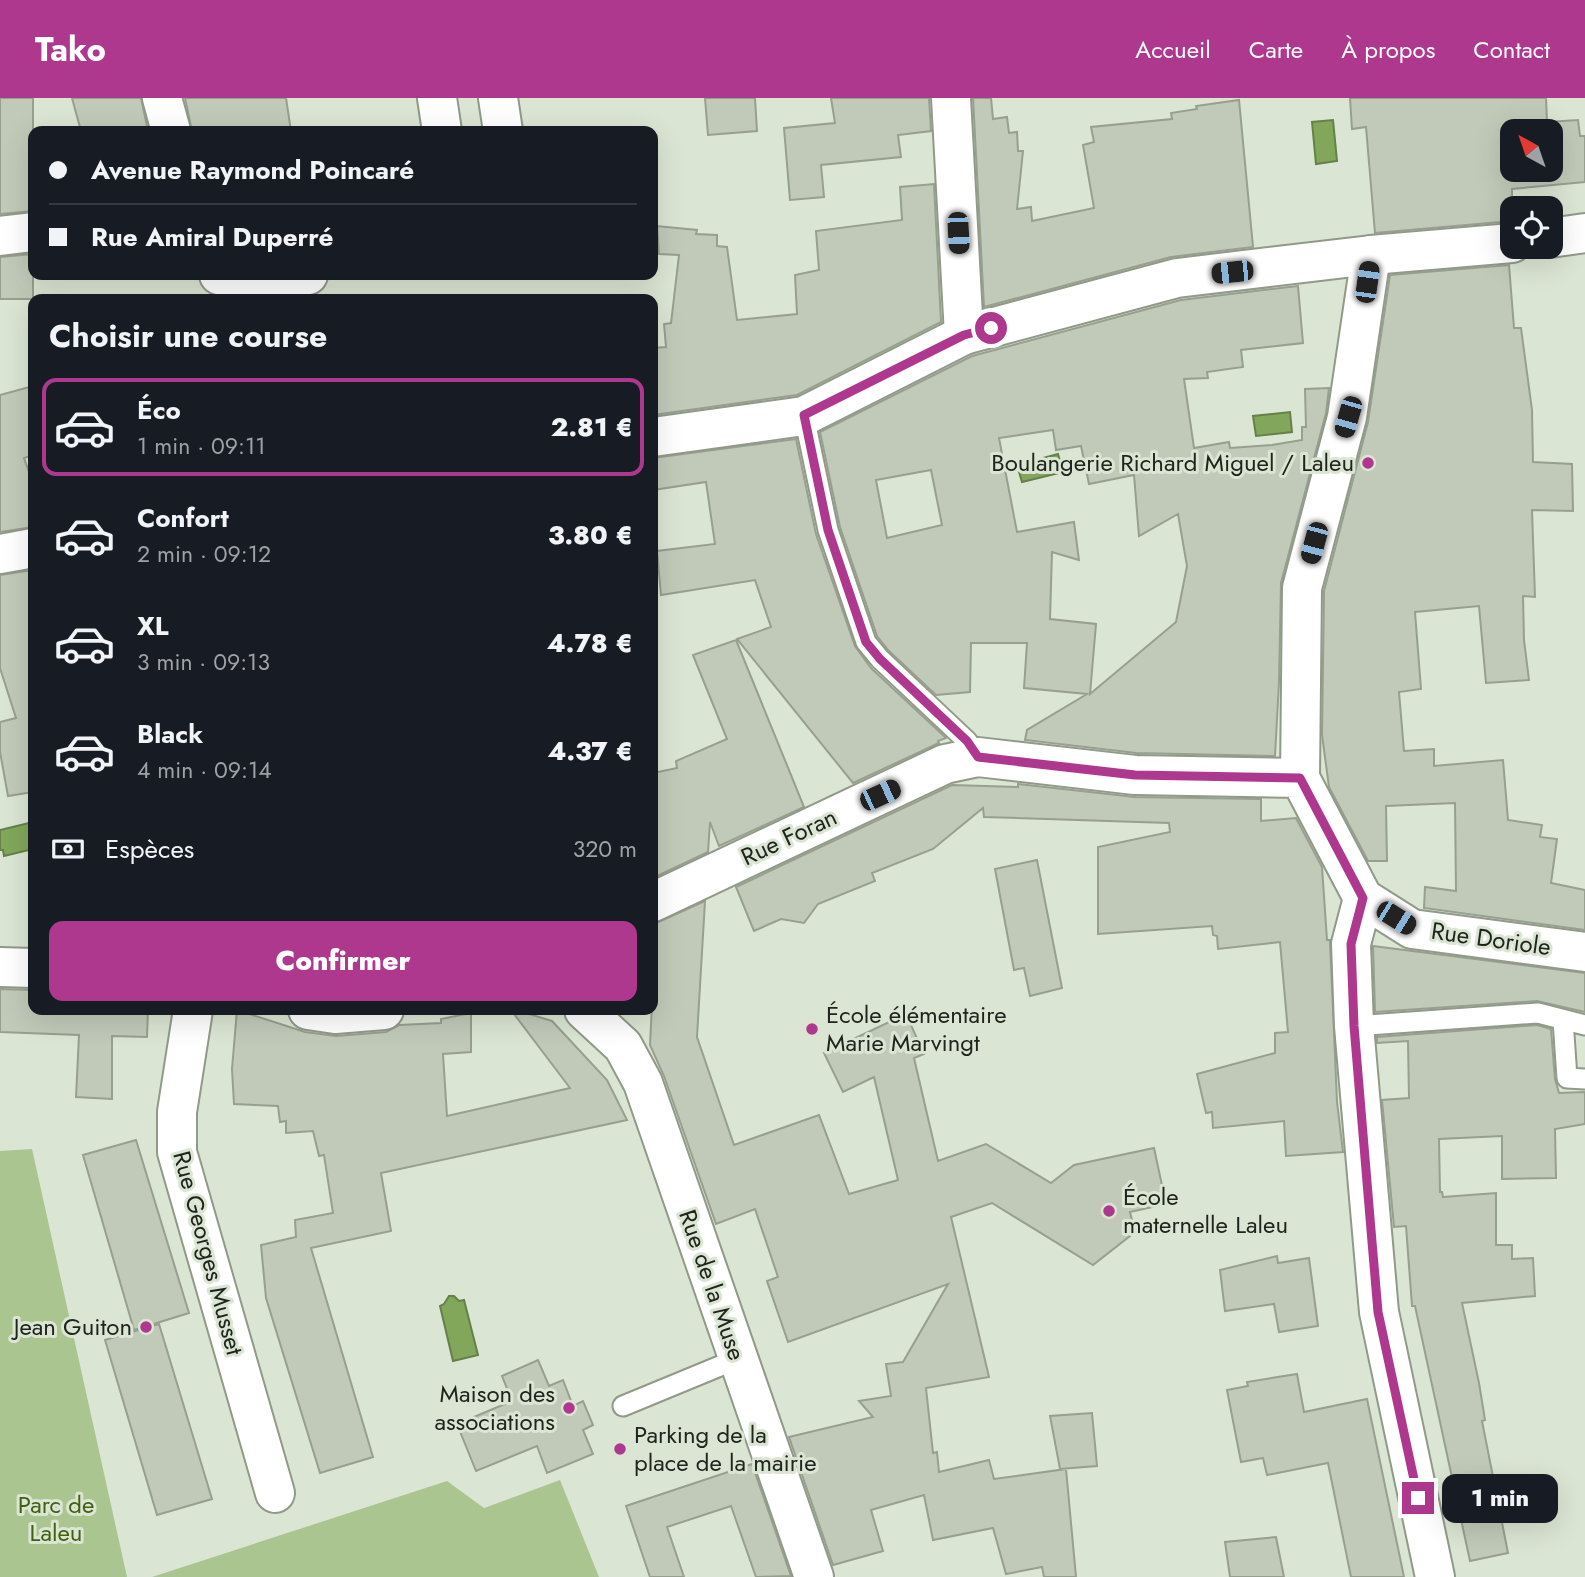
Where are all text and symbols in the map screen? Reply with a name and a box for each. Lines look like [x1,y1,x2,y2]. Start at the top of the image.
text: Tako [35,26,106,73]
text: Accueil [1135,32,1211,67]
text: Carte [1249,32,1303,67]
text: À propos [1341,32,1435,67]
text: Contact [1473,32,1550,67]
north arrow [1500,119,1563,182]
map controls [1500,119,1563,259]
text: Avenue Raymond Poincaré [91,151,414,189]
button: locate [1500,196,1563,259]
car [947,211,970,255]
text: Rue Amiral Duperré [91,218,333,256]
car [1211,259,1254,285]
car [1354,260,1381,304]
route start [975,312,1007,344]
text: Choisir une course [49,313,327,359]
text: Éco [137,391,181,429]
car [1333,394,1364,440]
icon: car [53,396,116,459]
text: 2.81 € [551,408,633,446]
text: 1 min · 09:11 [137,429,266,463]
place label: Boulangerie Richard Miguel / Laleu [991,445,1354,480]
marker: Boulangerie Richard Miguel / Laleu [1360,455,1376,471]
text: Confort [137,499,229,537]
icon: car [53,504,116,567]
text: 3.80 € [548,516,633,554]
car [1299,520,1330,566]
text: 2 min · 09:12 [137,537,271,571]
text: XL [137,607,169,645]
icon: car [53,612,116,675]
text: 4.78 € [547,624,633,662]
text: 3 min · 09:13 [137,645,270,679]
text: Black [137,715,203,753]
icon: car [53,720,116,783]
text: 4.37 € [547,732,633,770]
text: 4 min · 09:14 [137,753,272,787]
car [857,777,904,813]
street label: Rue Foran [735,799,843,874]
icon: cash [49,830,87,868]
text: Espèces [105,830,194,868]
text: 320 m [573,832,637,866]
car [1373,898,1420,938]
street label: Rue Doriole [1429,913,1553,964]
button: Confirmer [49,921,637,1001]
place label: École élémentaire Marie Marvingt [826,997,1007,1060]
marker: École élémentaire Marie Marvingt [804,1021,820,1037]
street label: Rue Georges Musset [164,1147,253,1359]
place label: École maternelle Laleu [1123,1179,1288,1242]
marker: École maternelle Laleu [1101,1203,1117,1219]
street label: Rue de la Muse [670,1205,755,1365]
place label: Jean Guiton [11,1309,132,1344]
marker: Jean Guiton [138,1319,154,1335]
place label: Maison des associations [434,1376,555,1439]
marker: Maison des associations [561,1400,577,1416]
place label: Parking de la place de la mairie [634,1417,817,1480]
marker: Parking de la place de la mairie [612,1441,628,1457]
callout: 1 min [1442,1474,1558,1522]
text: 1 min [1471,1481,1529,1515]
route end [1402,1482,1434,1514]
park label: Parc de Laleu [18,1487,94,1550]

